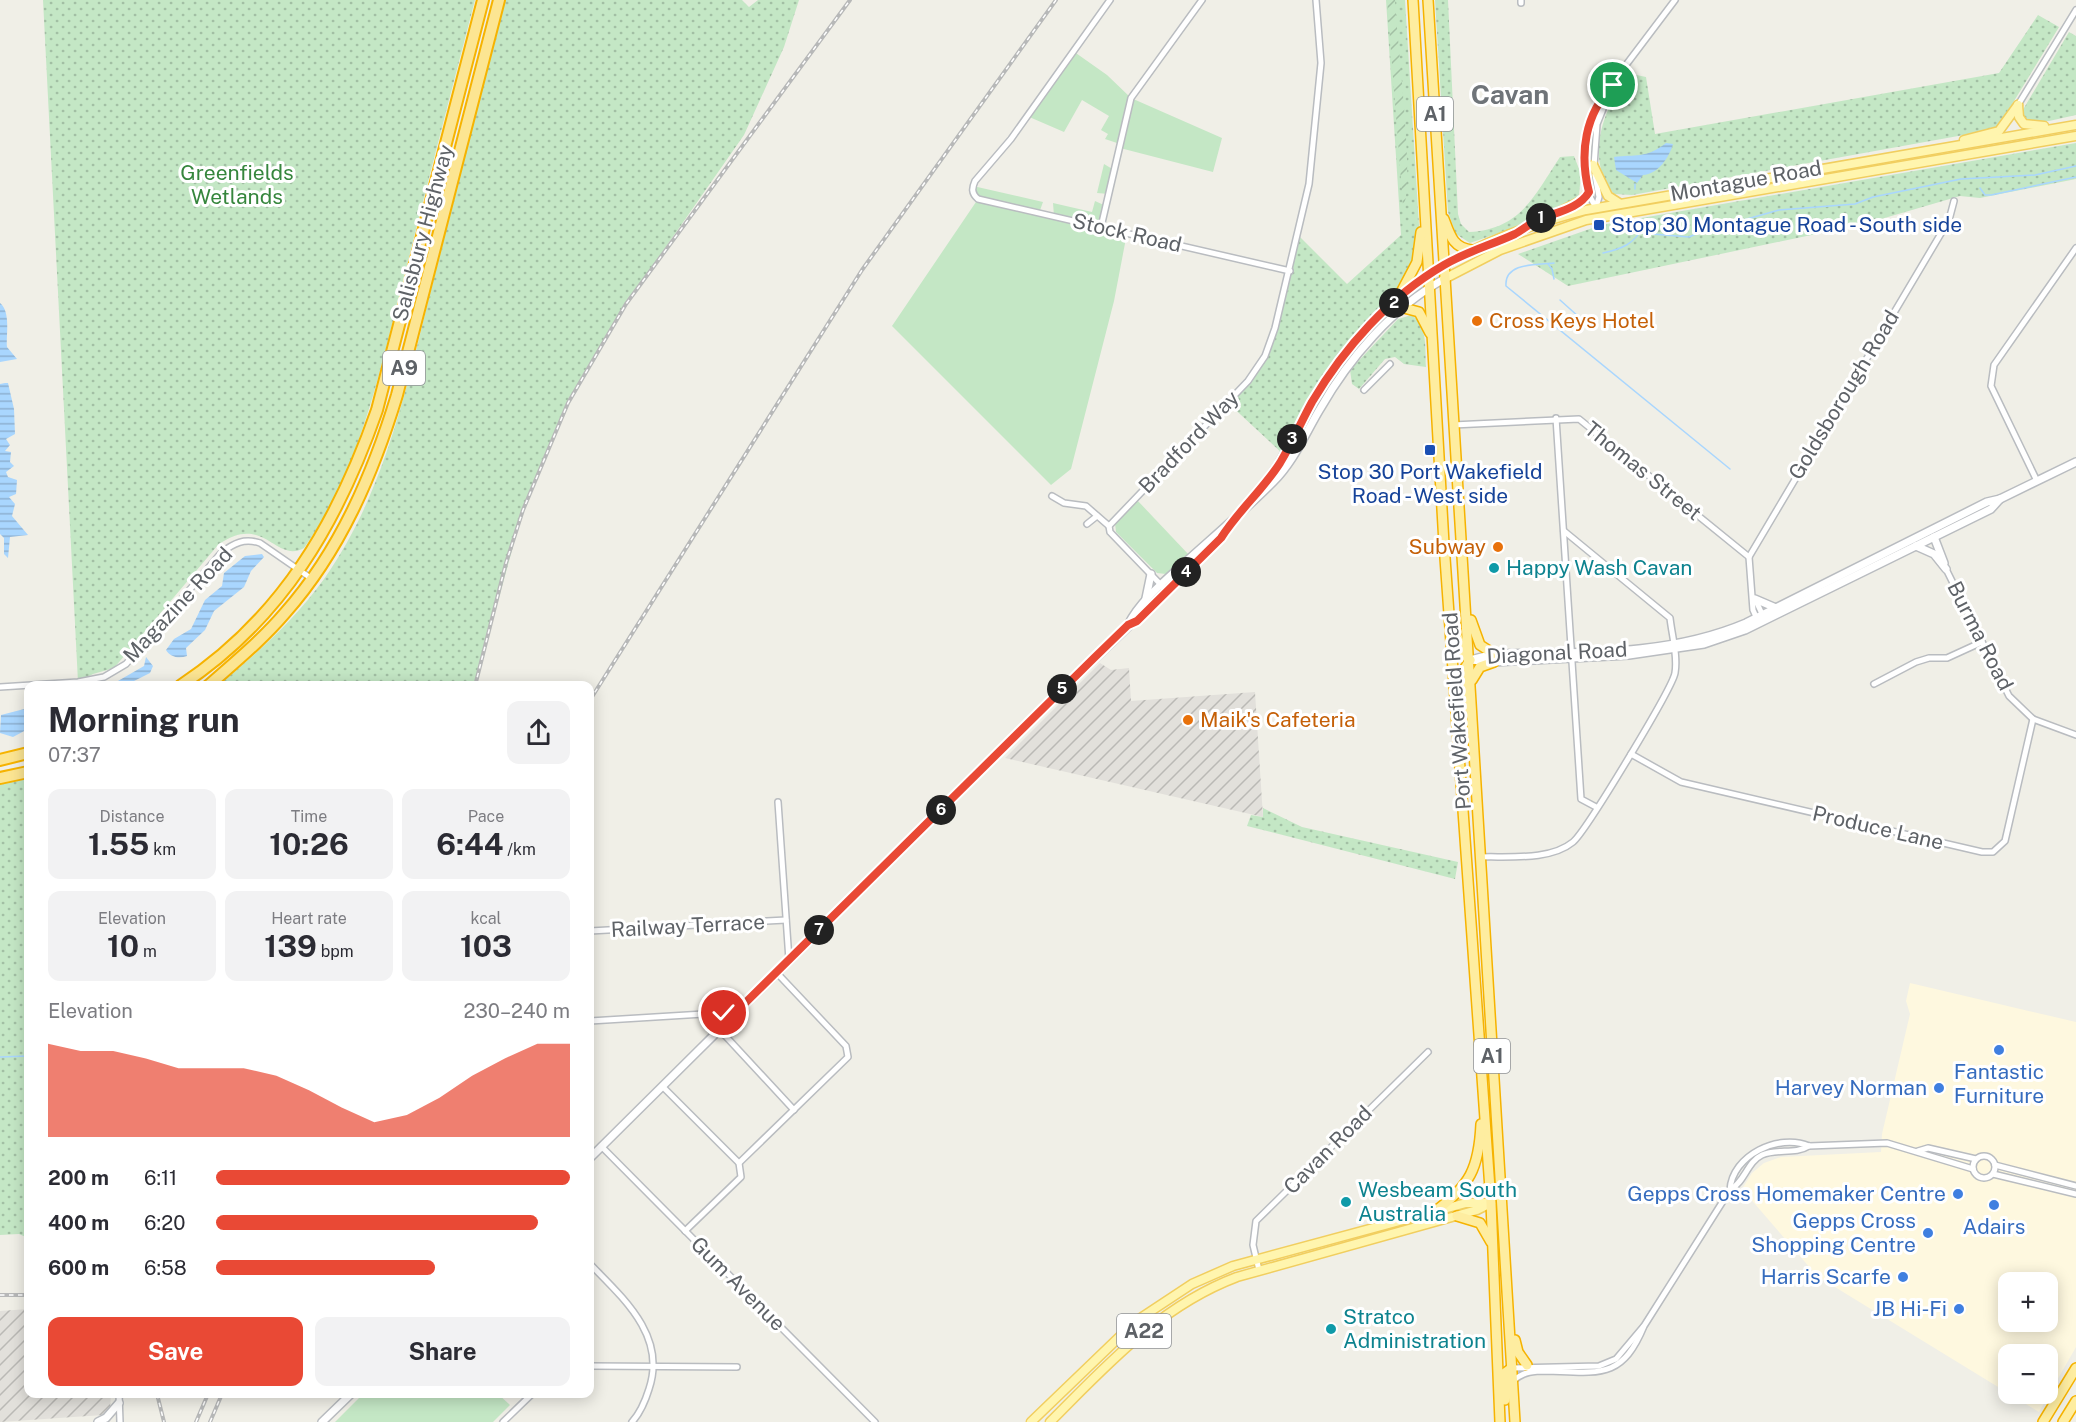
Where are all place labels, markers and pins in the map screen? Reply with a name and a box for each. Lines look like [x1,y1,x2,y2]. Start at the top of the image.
pin [1587,59,1638,110]
pin: 1 [1526,203,1556,233]
place label: Stop 30 Montague Road - South side [1611,212,1962,237]
marker: Stop 30 Montague Road - South side [1592,218,1606,232]
pin: 2 [1379,288,1409,318]
place label: Cross Keys Hotel [1489,308,1655,333]
marker: Cross Keys Hotel [1470,314,1484,328]
pin: 3 [1277,424,1307,454]
marker: Stop 30 Port Wakefield Road - West side [1423,443,1437,457]
place label: Stop 30 Port Wakefield Road - West side [1318,459,1542,508]
place label: Subway [1409,534,1486,559]
marker: Subway [1491,540,1505,554]
place label: Happy Wash Cavan [1506,555,1692,580]
pin: 4 [1171,557,1201,587]
marker: Happy Wash Cavan [1487,561,1501,575]
pin: 5 [1047,674,1077,704]
place label: Maik's Cafeteria [1200,707,1356,732]
marker: Maik's Cafeteria [1181,713,1195,727]
pin: 6 [926,795,956,825]
pin: 7 [804,915,834,945]
pin [698,987,749,1038]
marker: Fantastic Furniture [1992,1043,2006,1057]
place label: Fantastic Furniture [1954,1059,2044,1108]
place label: Harvey Norman [1775,1075,1927,1100]
marker: Harvey Norman [1932,1081,1946,1095]
place label: Wesbeam South Australia [1358,1177,1517,1226]
place label: Gepps Cross Homemaker Centre [1627,1181,1946,1206]
marker: Gepps Cross Homemaker Centre [1951,1187,1965,1201]
marker: Wesbeam South Australia [1339,1195,1353,1209]
marker: Adairs [1987,1198,2001,1212]
place label: Gepps Cross Shopping Centre [1751,1208,1916,1257]
place label: Adairs [1963,1214,2025,1239]
marker: Gepps Cross Shopping Centre [1921,1226,1935,1240]
place label: Harris Scarfe [1761,1264,1891,1289]
marker: Harris Scarfe [1896,1270,1910,1284]
place label: JB Hi-Fi [1873,1296,1947,1321]
marker: JB Hi-Fi [1952,1302,1966,1316]
place label: Stratco Administration [1343,1304,1486,1353]
marker: Stratco Administration [1324,1322,1338,1336]

